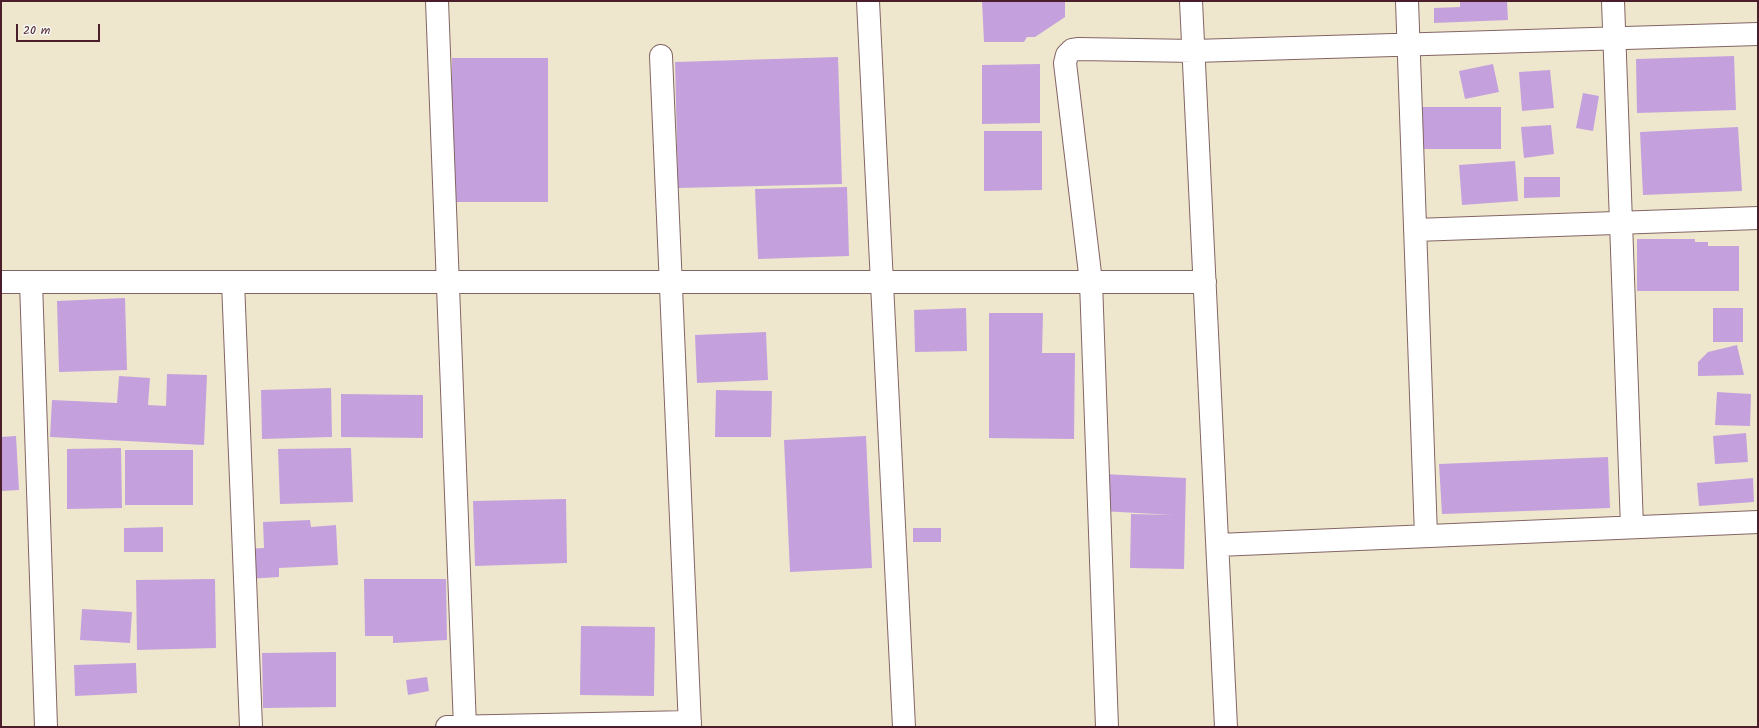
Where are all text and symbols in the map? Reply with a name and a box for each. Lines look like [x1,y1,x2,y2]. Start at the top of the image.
scale bar [18,16,102,42]
text: 20 m [23,21,50,40]

